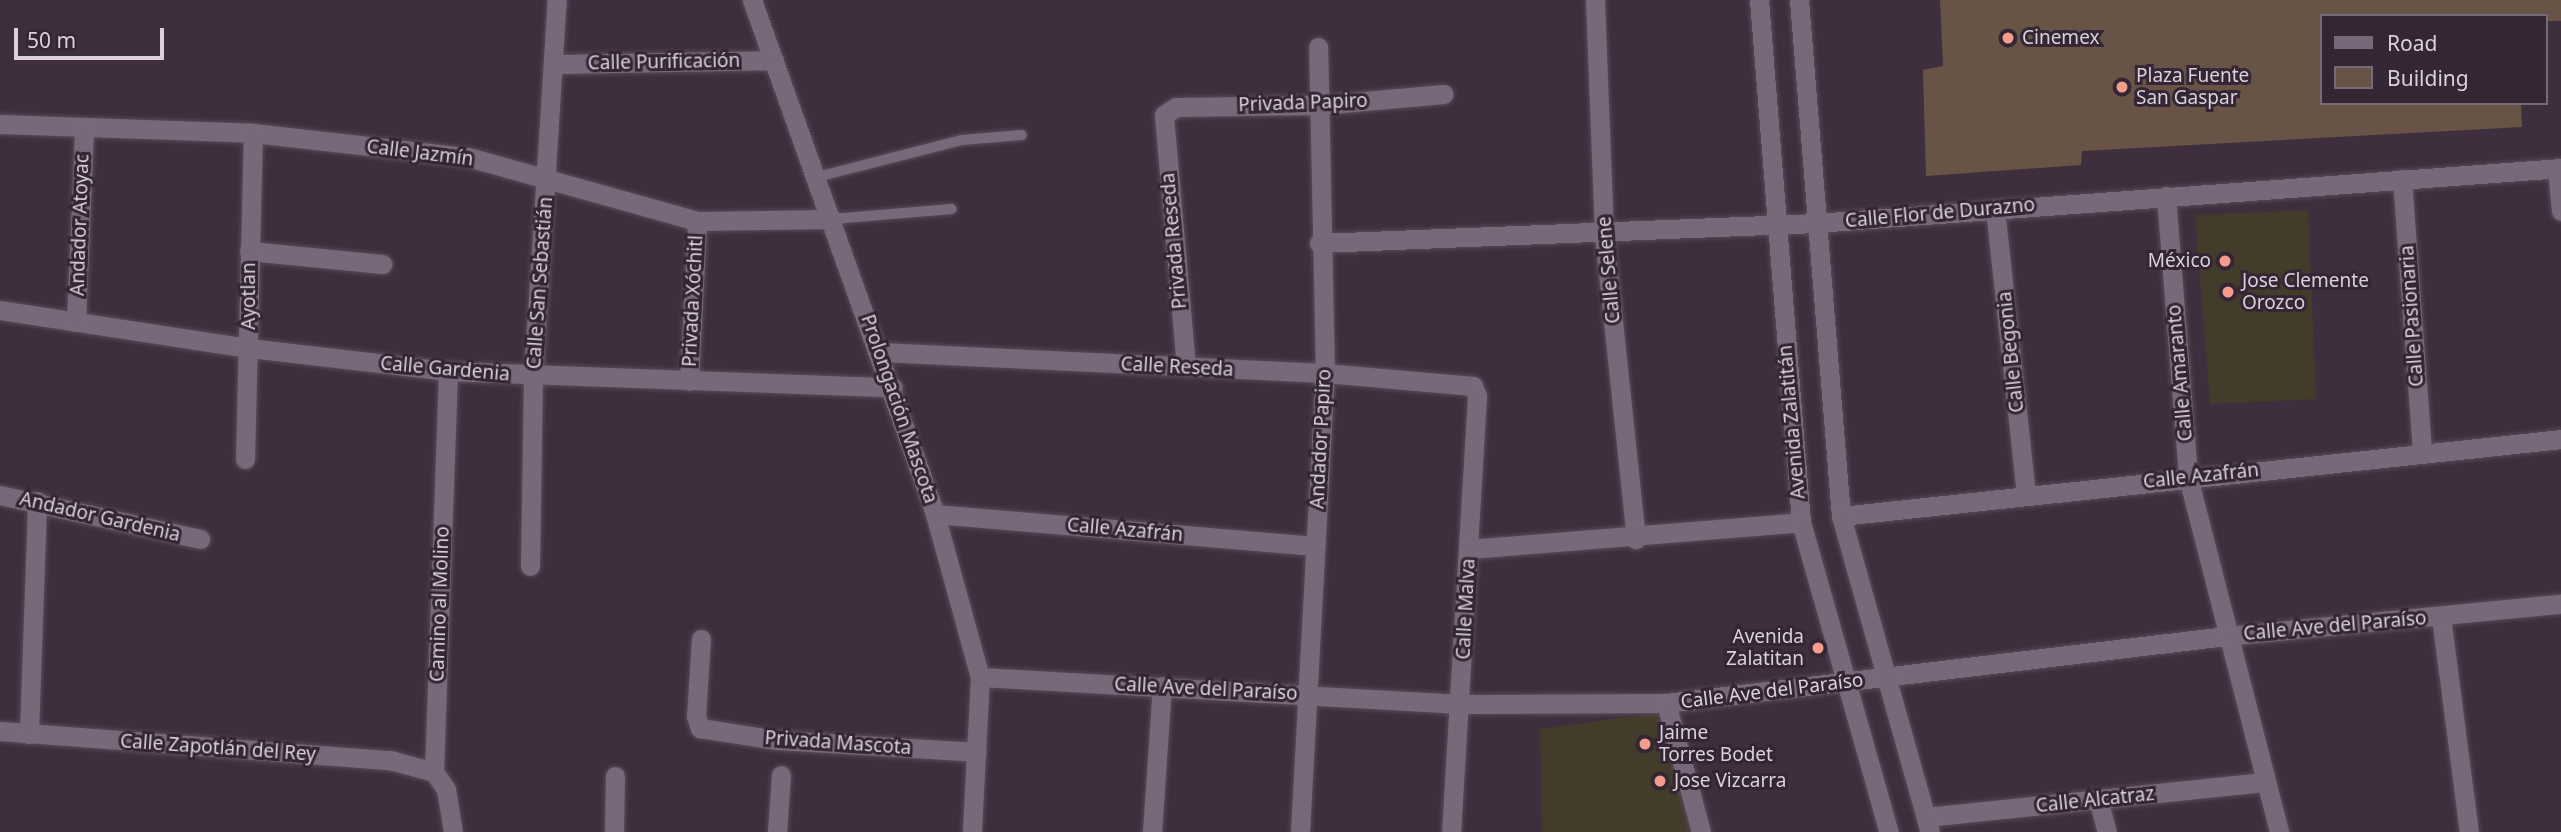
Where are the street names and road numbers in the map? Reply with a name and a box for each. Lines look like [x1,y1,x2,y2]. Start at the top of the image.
street label: Calle Purificación [588,49,740,75]
street label: Privada Papiro [1238,89,1368,117]
street label: Calle Jazmín [365,135,475,171]
street label: Andador Atoyac [66,154,94,296]
street label: Privada Reseda [1157,172,1191,310]
street label: Calle Flor de Durazno [1844,193,2036,233]
street label: Calle San Sebastián [523,196,557,370]
street label: Calle Selene [1593,216,1625,324]
street label: Privada Xóchitl [678,234,708,368]
street label: Calle Pasionaria [2396,245,2428,387]
street label: Ayotlan [238,262,260,330]
street label: Calle Begonia [1993,290,2029,414]
street label: Calle Amaranto [2163,304,2197,442]
street label: Prolongación Mascota [856,312,942,506]
street label: Avenida Zalatitán [1774,344,1810,500]
street label: Calle Gardenia [379,352,511,386]
street label: Calle Reseda [1120,353,1234,381]
street label: Andador Papiro [1306,369,1336,509]
street label: Calle Azafrán [2142,459,2260,493]
street label: Andador Gardenia [18,487,182,547]
street label: Calle Azafrán [1066,514,1184,546]
street label: Camino al Molino [426,526,454,682]
street label: Calle Malva [1452,558,1480,660]
street label: Calle Ave del Paraíso [2243,607,2427,645]
street label: Calle Ave del Paraíso [1679,668,1865,714]
street label: Calle Ave del Paraíso [1114,673,1298,705]
street label: Privada Mascota [764,727,912,759]
street label: Calle Zapotlán del Rey [119,730,317,766]
street label: Calle Alcatraz [2035,782,2155,818]

